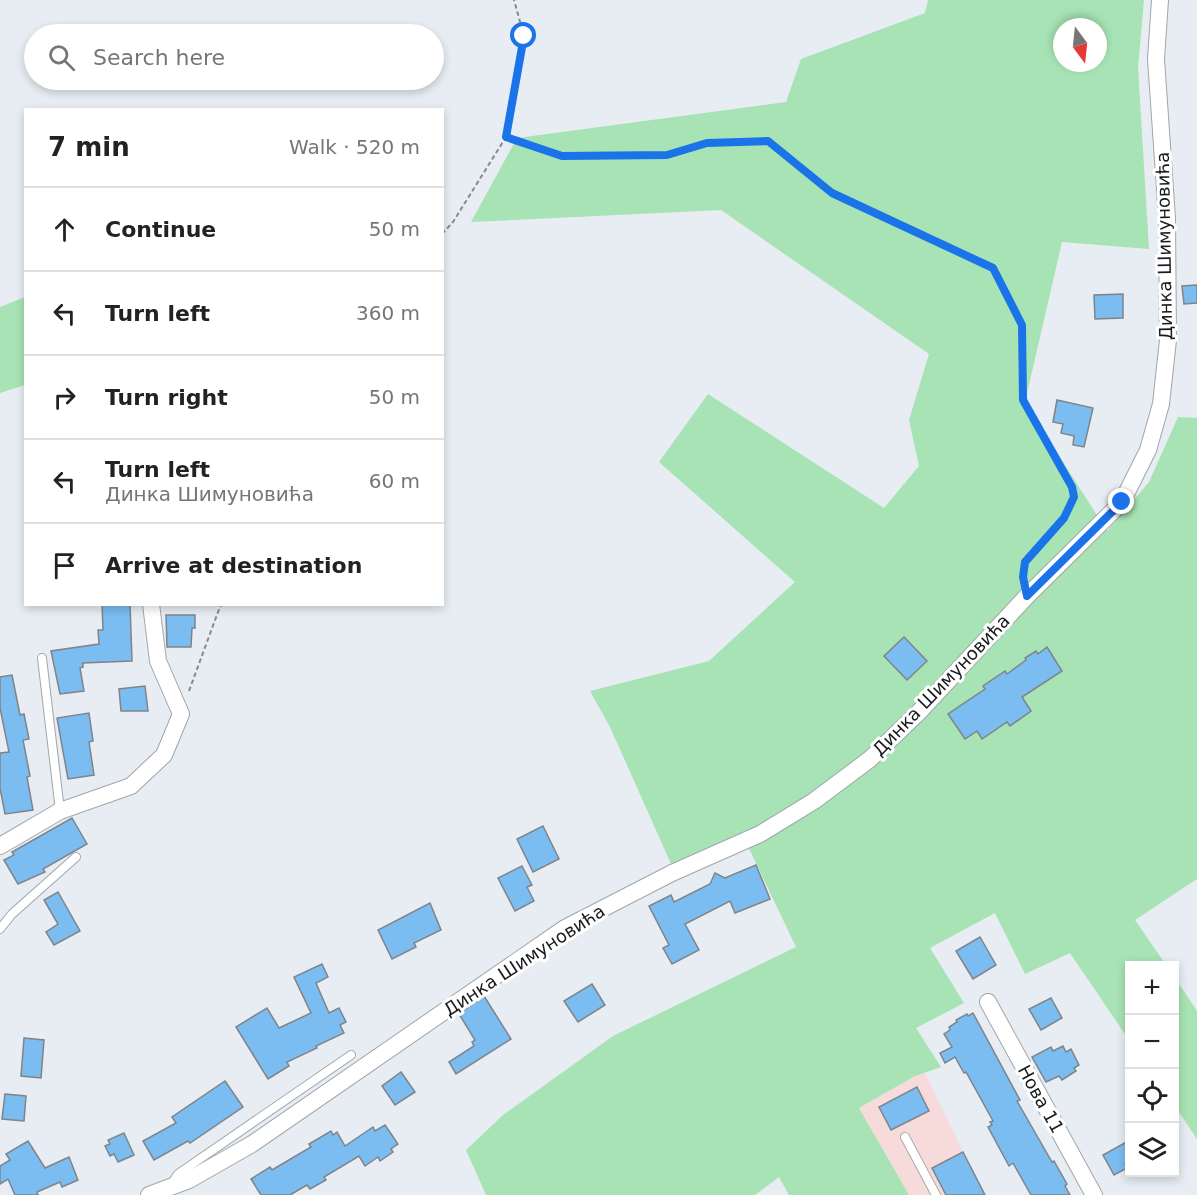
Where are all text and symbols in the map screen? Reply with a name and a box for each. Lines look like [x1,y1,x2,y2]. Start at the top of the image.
north arrow [1053,18,1107,72]
route start [510,22,536,48]
search box [24,24,444,90]
icon: search [45,41,78,74]
text: Search here [93,45,225,70]
text: 7 min [48,132,130,162]
text: Walk · 520 m [289,135,420,159]
street label: Динка Шимуновића [1152,152,1176,340]
icon: ahead [48,213,81,246]
text: Continue [105,217,216,242]
text: 50 m [369,217,420,241]
icon: left [48,297,81,330]
text: Turn left [105,301,210,326]
text: 360 m [356,301,420,325]
icon: right [48,381,81,414]
text: Turn right [105,385,228,410]
text: 50 m [369,385,420,409]
text: Turn left [105,457,210,482]
icon: left [48,465,81,498]
text: 60 m [369,469,420,493]
text: Динка Шимуновића [105,482,314,506]
route end [1108,488,1134,514]
icon: arrive [48,549,81,582]
text: Arrive at destination [105,553,362,578]
street label: Динка Шимуновића [868,610,1014,760]
street label: Динка Шимуновића [439,900,609,1020]
map controls [1125,961,1179,1177]
button: + [1125,961,1179,1015]
button: − [1125,1015,1179,1069]
street label: Нова 11 [1014,1061,1068,1137]
button: locate [1125,1069,1179,1123]
button: layers [1125,1123,1179,1177]

